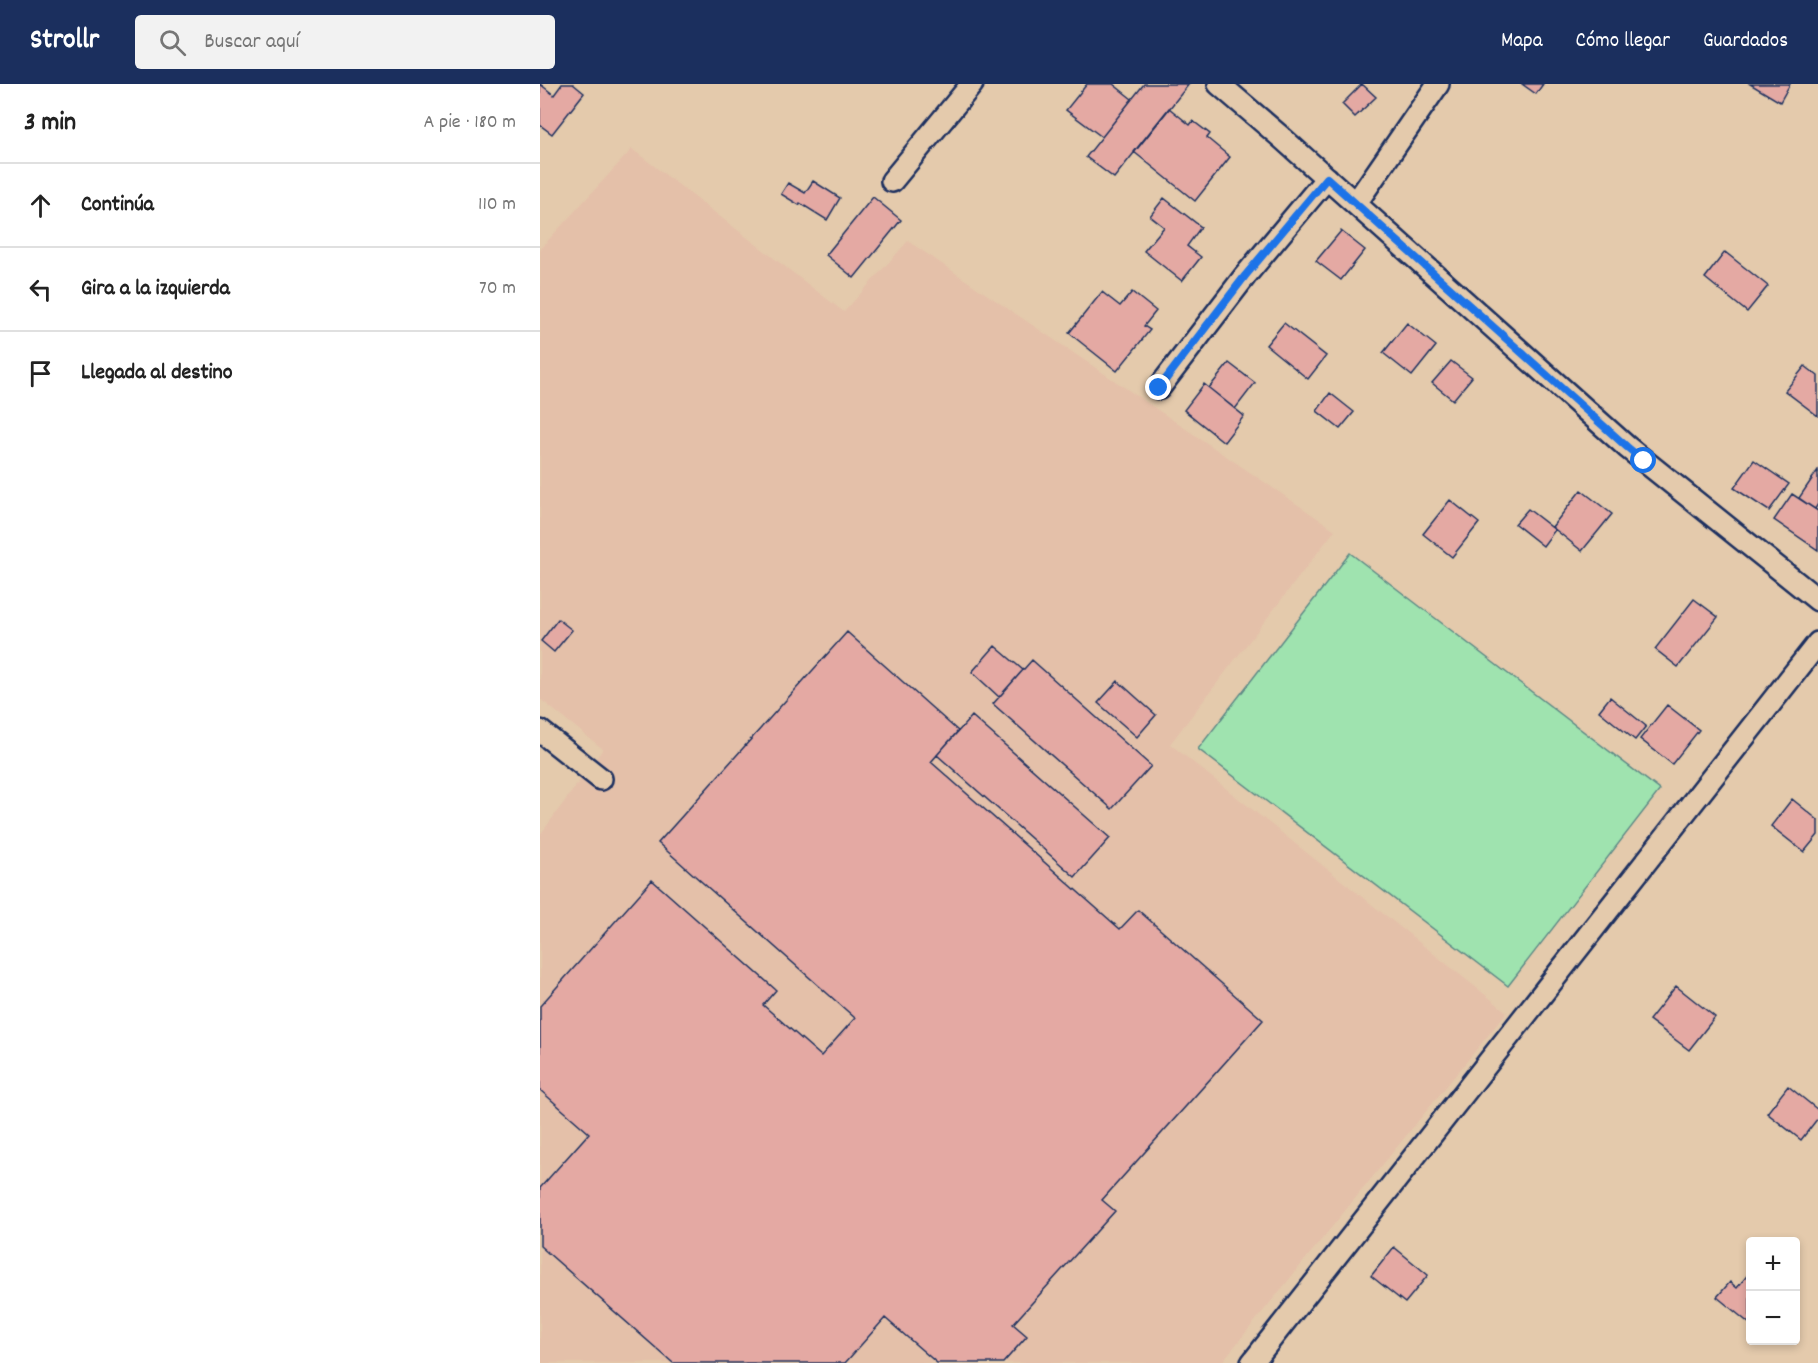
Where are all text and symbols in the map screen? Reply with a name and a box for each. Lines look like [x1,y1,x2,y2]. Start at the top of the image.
search box [135,15,555,69]
text: Strollr [30,22,99,62]
icon: search [156,26,189,59]
text: Buscar aquí [204,27,299,58]
text: Mapa [1501,27,1543,57]
text: Cómo llegar [1576,27,1670,57]
text: Guardados [1703,27,1788,57]
text: 3 min [24,105,76,142]
text: A pie · 180 m [423,109,516,137]
icon: ahead [24,189,57,222]
text: Continúa [81,190,154,221]
text: 110 m [478,191,516,219]
icon: left [24,273,57,306]
text: Gira a la izquierda [81,274,230,305]
text: 70 m [479,275,516,303]
icon: arrive [24,357,57,390]
text: Llegada al destino [81,358,233,389]
route end [1145,374,1171,400]
route start [1630,447,1656,473]
map controls [1746,1237,1800,1345]
button: + [1746,1237,1800,1291]
button: − [1746,1291,1800,1345]

